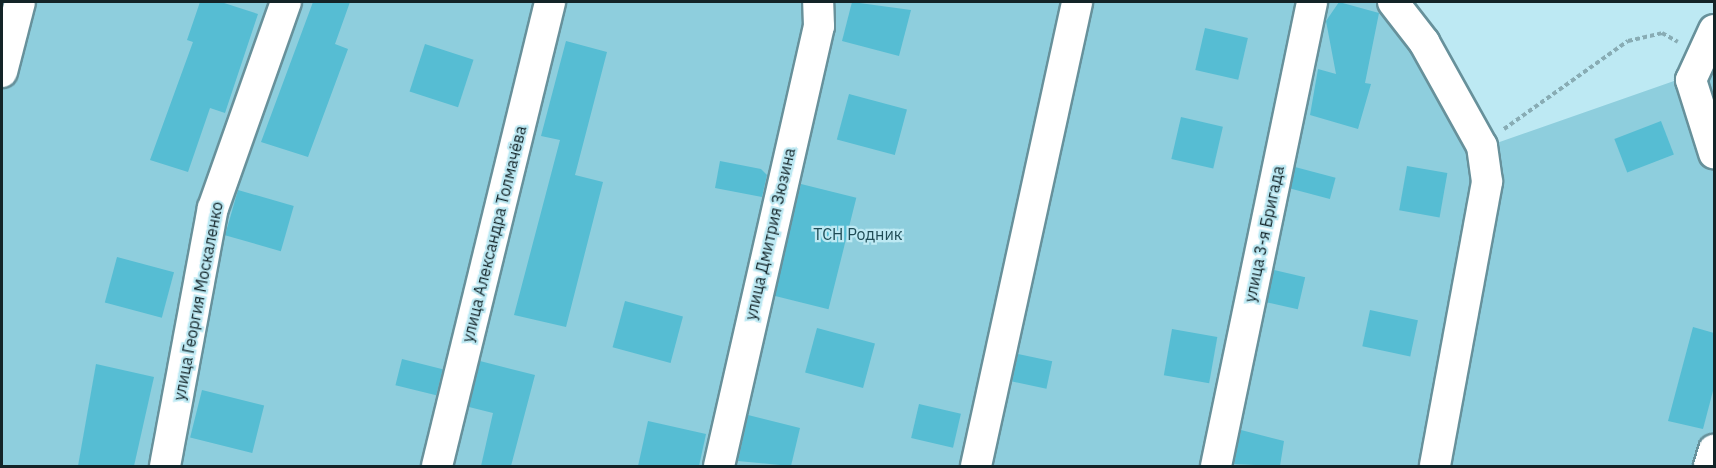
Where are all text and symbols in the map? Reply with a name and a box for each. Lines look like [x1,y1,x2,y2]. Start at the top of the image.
street label: улица Александра Толмачёва [458,124,530,344]
street label: улица Дмитрия Зюзина [741,146,799,322]
street label: улица 3-я Бригада [1240,164,1288,304]
street label: улица Георгия Москаленко [169,200,227,402]
park label: ТСН Родник [813,224,903,244]

